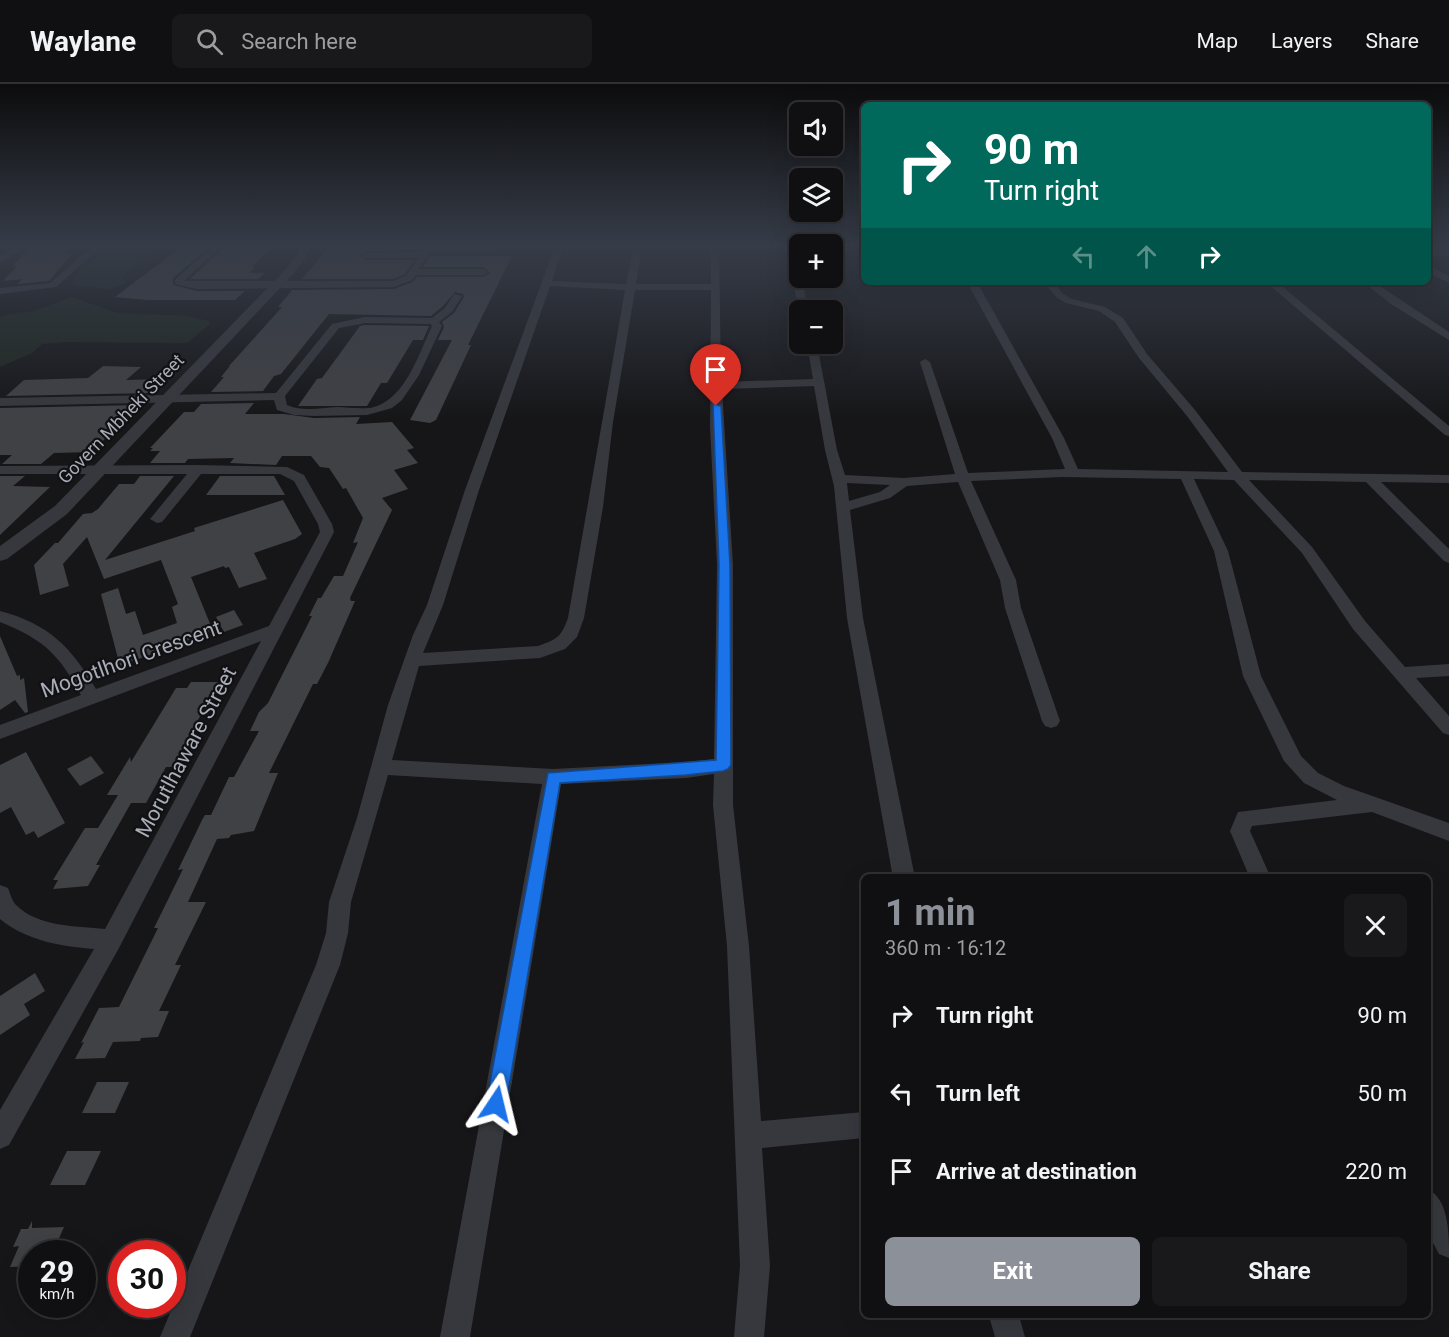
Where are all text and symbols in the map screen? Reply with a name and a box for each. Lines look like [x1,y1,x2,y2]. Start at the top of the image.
search box [172,14,592,68]
text: Waylane [30,25,136,58]
icon: search [193,25,226,58]
text: Search here [241,29,357,54]
text: Map [1196,29,1238,53]
text: Layers [1271,29,1332,53]
text: Share [1365,29,1419,53]
map controls [789,102,843,354]
button: sound [789,102,843,156]
text: 90 m [984,125,1079,174]
icon: right [885,126,963,204]
button: layers [789,168,843,222]
text: Turn right [984,175,1099,207]
button: + [789,234,843,288]
icon: left [1067,240,1100,273]
icon: ahead [1130,240,1163,273]
icon: right [1193,240,1226,273]
button: − [789,300,843,354]
pin [690,344,741,406]
street label: Govern Mbheki Street [53,349,188,488]
icon: arrive [699,353,732,386]
street label: Mogotlhori Crescent [38,615,225,703]
street label: Morutlhaware Street [131,662,241,841]
text: 1 min [885,892,976,934]
button: close [1344,894,1407,957]
text: 360 m · 16:12 [885,936,1006,960]
icon: right [885,999,918,1032]
text: Turn right [936,1003,1033,1028]
text: 90 m [1358,1003,1407,1028]
position arrow [464,1072,528,1136]
icon: left [885,1077,918,1110]
text: Turn left [936,1081,1020,1106]
text: 50 m [1358,1081,1407,1106]
icon: arrive [885,1155,918,1188]
text: Arrive at destination [936,1159,1137,1184]
text: 220 m [1345,1159,1407,1184]
button: Exit [885,1237,1140,1306]
button: Share [1152,1237,1407,1306]
speed limit sign: 30 [108,1240,186,1318]
text: 29 [40,1254,74,1289]
text: km/h [39,1285,75,1303]

